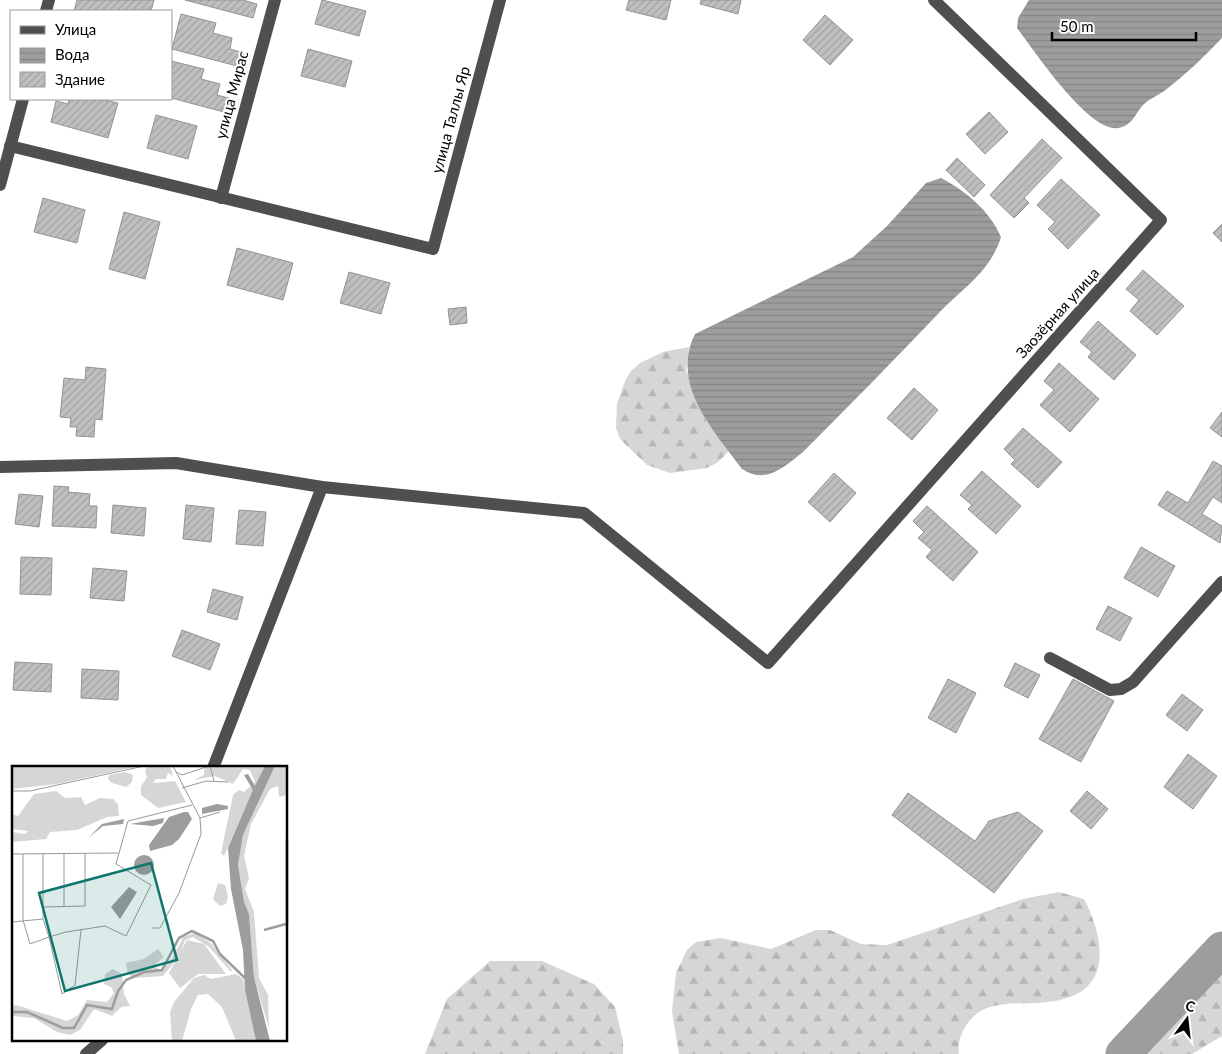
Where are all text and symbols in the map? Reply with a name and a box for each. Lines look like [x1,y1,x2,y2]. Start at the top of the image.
legend [10,10,172,100]
scale bar [1052,10,1196,42]
text: 50 m [1060,17,1094,35]
text: Улица [55,20,96,38]
text: Вода [55,45,90,63]
street label: улица Мирас [211,49,251,141]
street label: улица Таллы Яр [427,64,473,175]
text: Здание [55,70,105,88]
street label: Заозёрная улица [1012,263,1103,361]
inset map [12,766,288,1042]
north arrow [1162,994,1212,1044]
text: С [1184,997,1198,1016]

